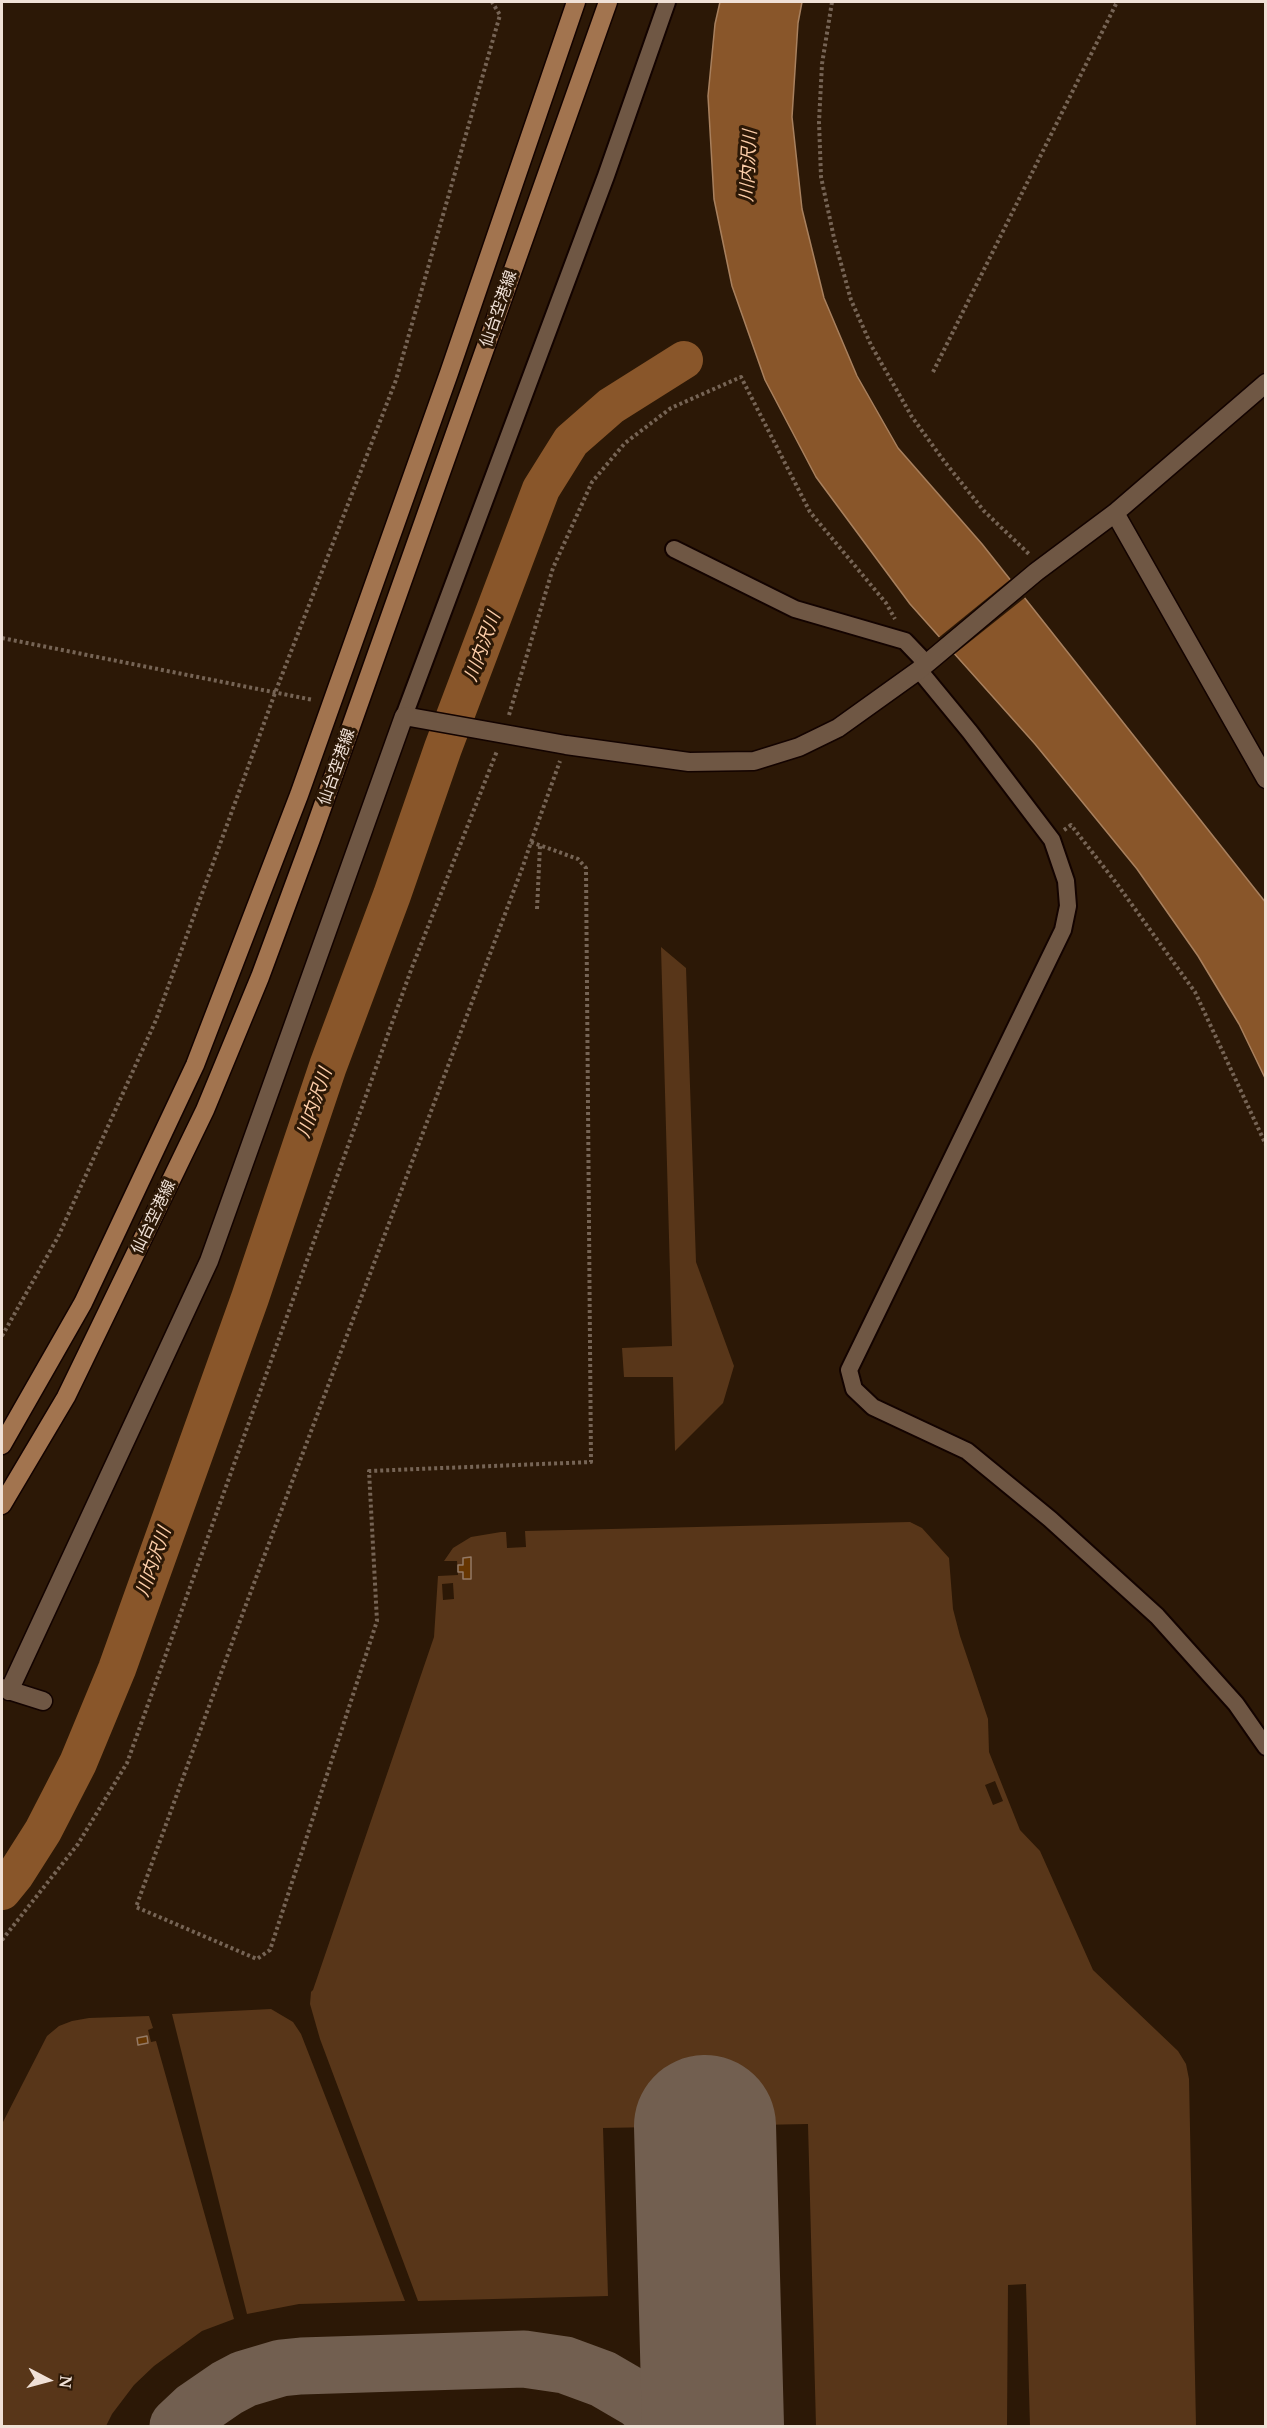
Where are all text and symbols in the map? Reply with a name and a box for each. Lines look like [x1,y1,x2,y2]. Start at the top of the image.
water label: 川内沢川 [736,129,762,203]
street label: 仙台空港線 [477,268,521,350]
water label: 川内沢川 [461,609,505,685]
street label: 仙台空港線 [315,726,359,808]
water label: 川内沢川 [293,1065,337,1141]
street label: 仙台空港線 [128,1177,180,1257]
water label: 川内沢川 [132,1524,176,1600]
north arrow [18,2350,78,2410]
text: N [54,2374,78,2389]

